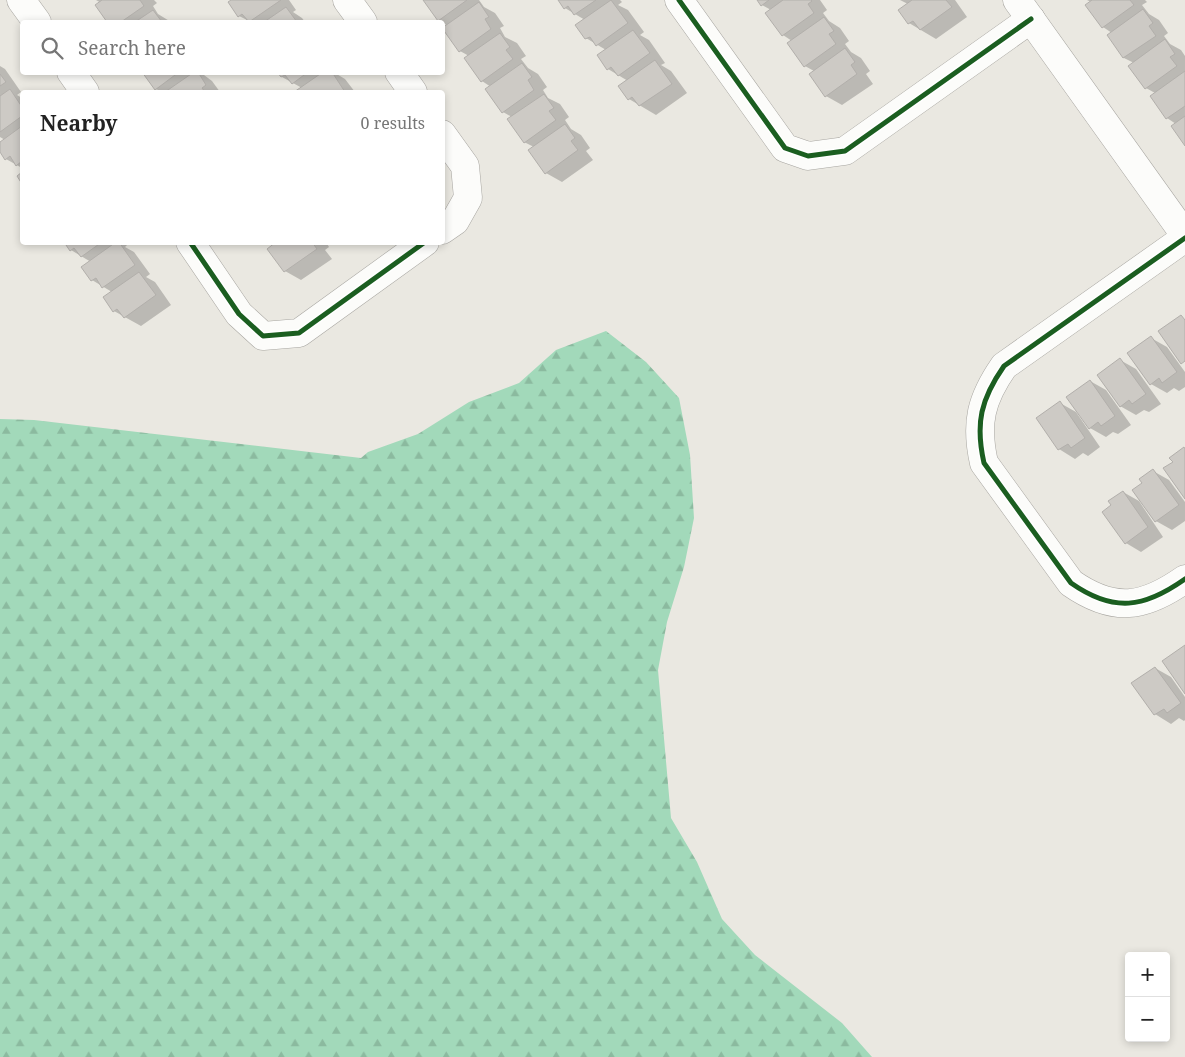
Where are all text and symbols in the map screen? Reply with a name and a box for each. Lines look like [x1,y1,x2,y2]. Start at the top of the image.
search box [20,20,445,75]
icon: search [38,34,66,62]
text: Search here [78,35,186,61]
text: Nearby [40,109,118,137]
text: 0 results [361,112,425,134]
map controls [1125,952,1170,1042]
button: + [1125,952,1170,997]
button: − [1125,997,1170,1042]

